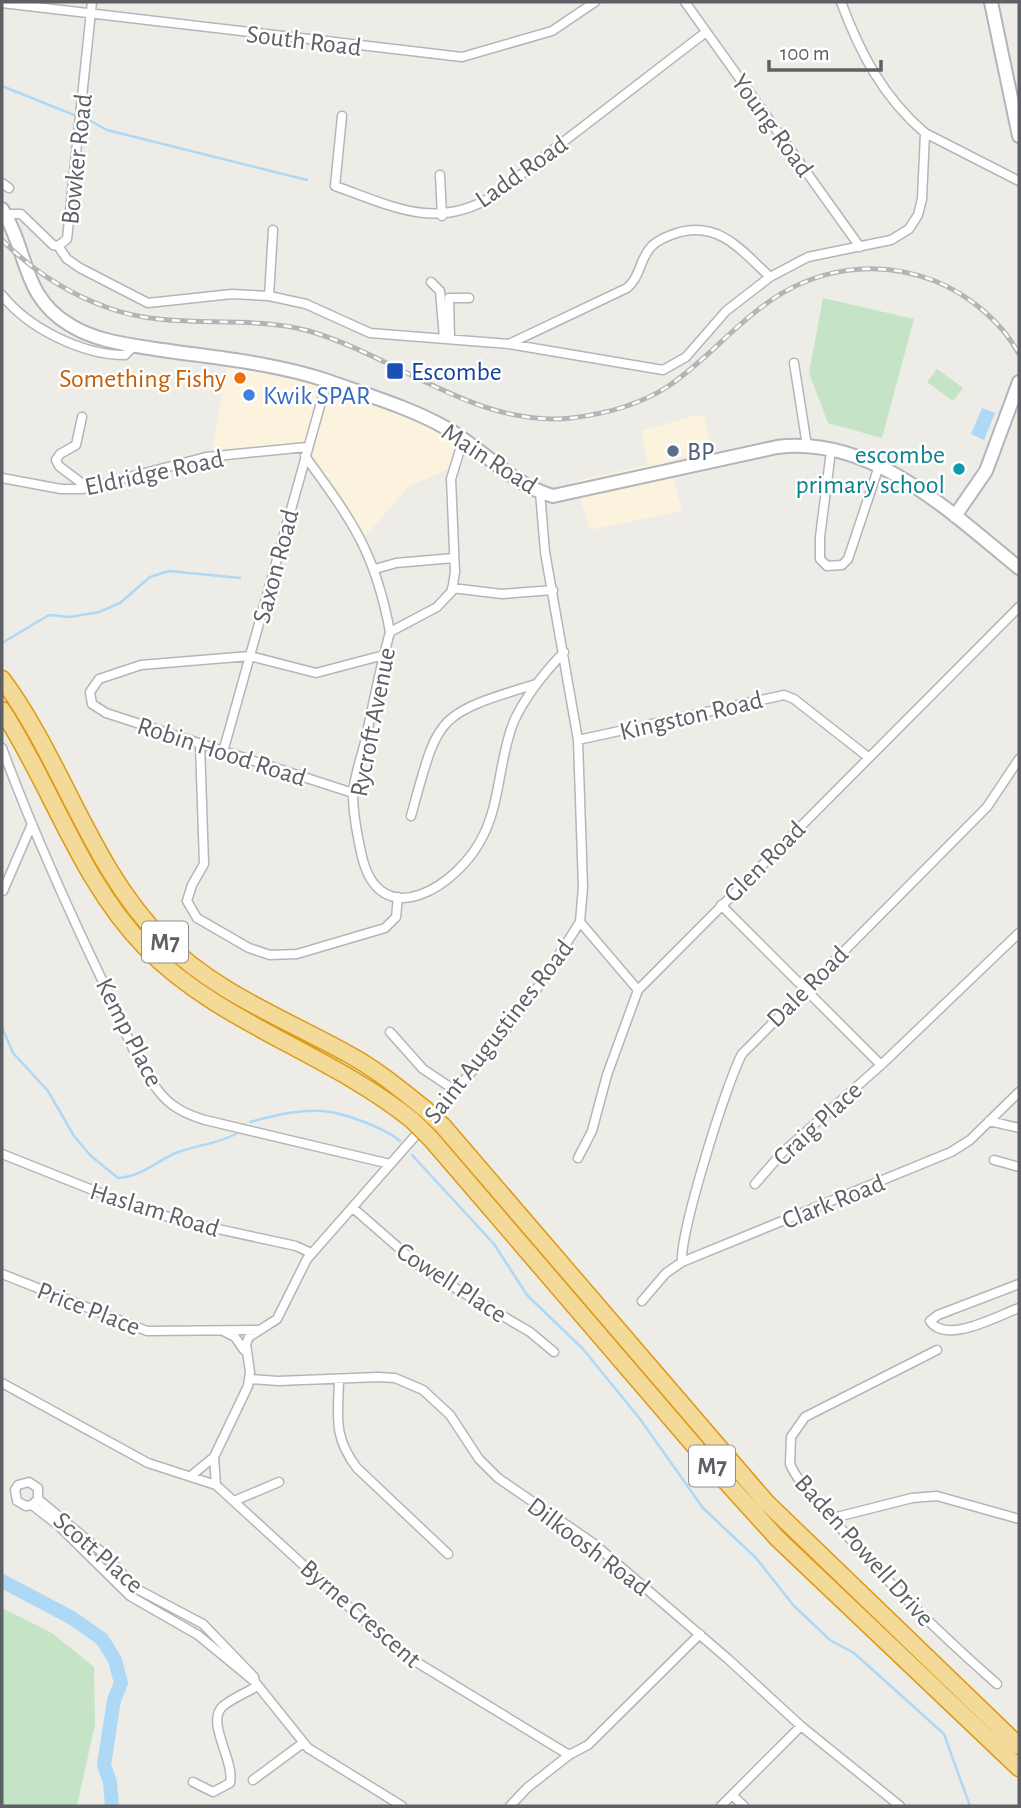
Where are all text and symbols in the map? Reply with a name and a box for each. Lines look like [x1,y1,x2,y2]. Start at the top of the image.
street label: South Road [245,21,363,61]
scale bar [769,28,881,72]
text: 100 m [780,43,830,64]
street label: Young Road [726,69,818,182]
street label: Bowker Road [57,92,97,226]
street label: Ladd Road [471,131,572,213]
place label: Escombe [411,359,502,385]
marker: Escombe [385,361,405,381]
place label: Something Fishy [59,366,226,392]
marker: Something Fishy [232,370,248,386]
place label: Kwik SPAR [263,383,370,409]
marker: Kwik SPAR [241,387,257,403]
street label: Main Road [437,419,542,499]
place label: BP [687,439,714,465]
place label: escombe primary school [796,442,945,498]
marker: BP [665,443,681,459]
street label: Eldridge Road [82,446,226,500]
marker: escombe primary school [951,461,967,477]
street label: Saxon Road [248,507,304,626]
street label: Rycroft Avenue [346,645,400,799]
street label: Kingston Road [617,687,765,745]
street label: Robin Hood Road [134,712,309,791]
street label: Glen Road [719,816,810,907]
road number: M7 [142,922,188,962]
street label: Saint Augustines Road [419,935,578,1128]
street label: Dale Road [762,941,853,1032]
street label: Kemp Place [91,974,167,1091]
street label: Craig Place [768,1077,867,1171]
street label: Clark Road [778,1170,888,1234]
street label: Haslam Road [87,1178,223,1242]
street label: Cowell Place [392,1238,511,1328]
street label: Price Place [34,1277,144,1340]
road number: M7 [689,1446,735,1486]
street label: Baden Powell Drive [790,1470,939,1632]
street label: Dilkoosh Road [522,1493,654,1601]
street label: Scott Place [49,1507,148,1598]
street label: Byrne Crescent [295,1555,425,1673]

